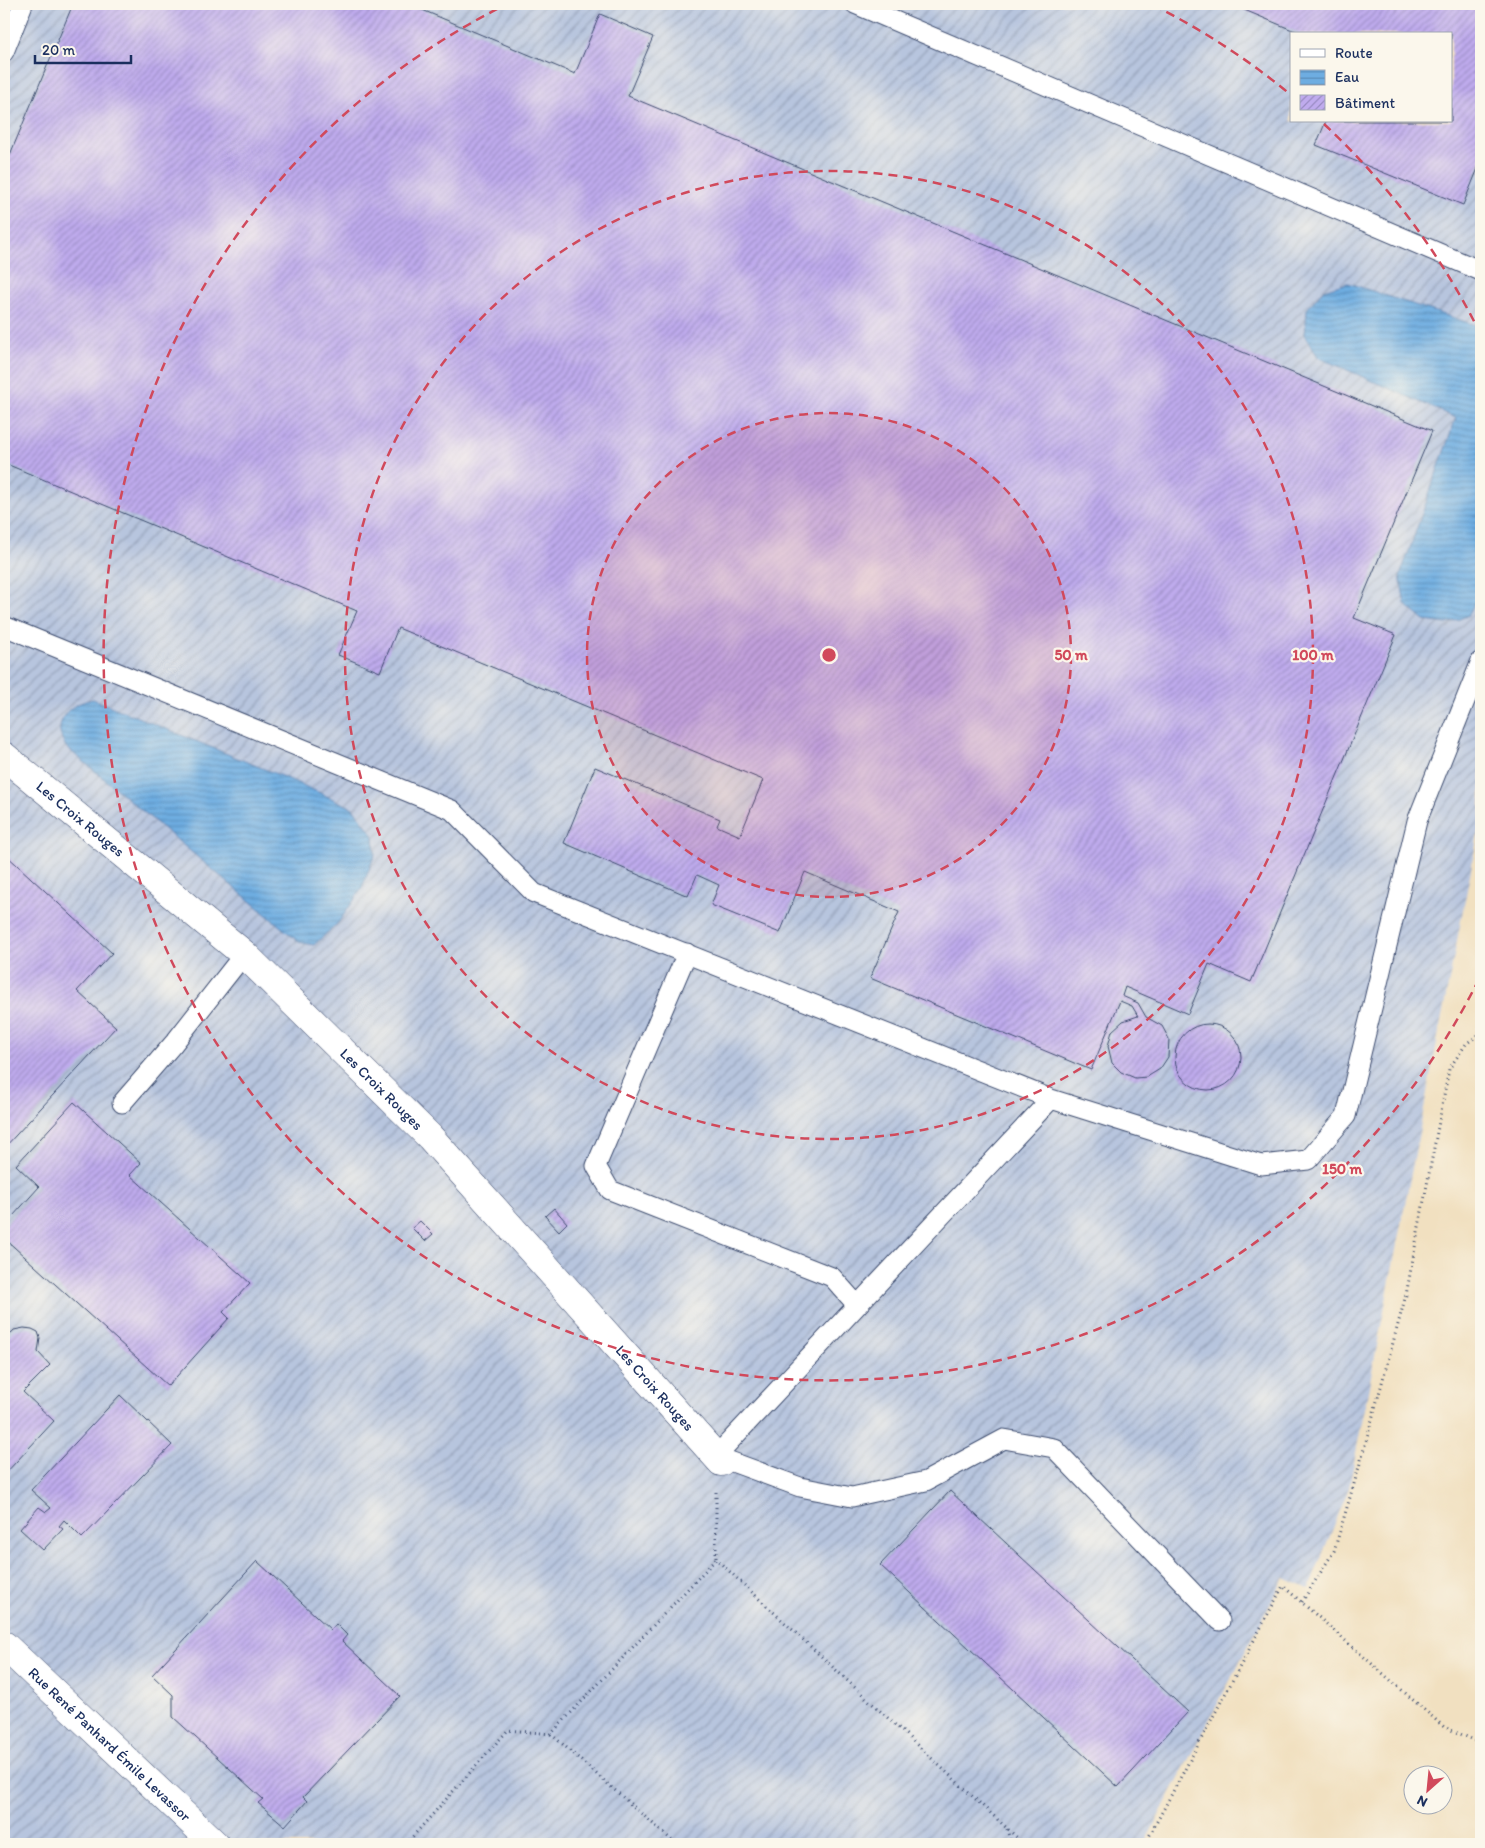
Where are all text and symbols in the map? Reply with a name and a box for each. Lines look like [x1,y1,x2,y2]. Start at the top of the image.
scale bar [35,32,131,64]
legend [1290,32,1452,122]
text: 20 m [42,41,76,59]
text: Route [1335,44,1373,62]
text: Eau [1335,68,1359,86]
text: Bâtiment [1335,94,1396,112]
centre of rings [820,646,838,664]
text: 50 m [1054,646,1088,664]
text: 100 m [1292,646,1334,664]
street label: Les Croix Rouges [33,777,128,861]
street label: Les Croix Rouges [336,1045,427,1134]
text: 150 m [1322,1160,1362,1178]
street label: Les Croix Rouges [612,1341,698,1435]
street label: Rue René Panhard Émile Levassor [25,1664,195,1826]
north arrow [1402,1766,1452,1816]
text: N [1414,1791,1430,1811]

